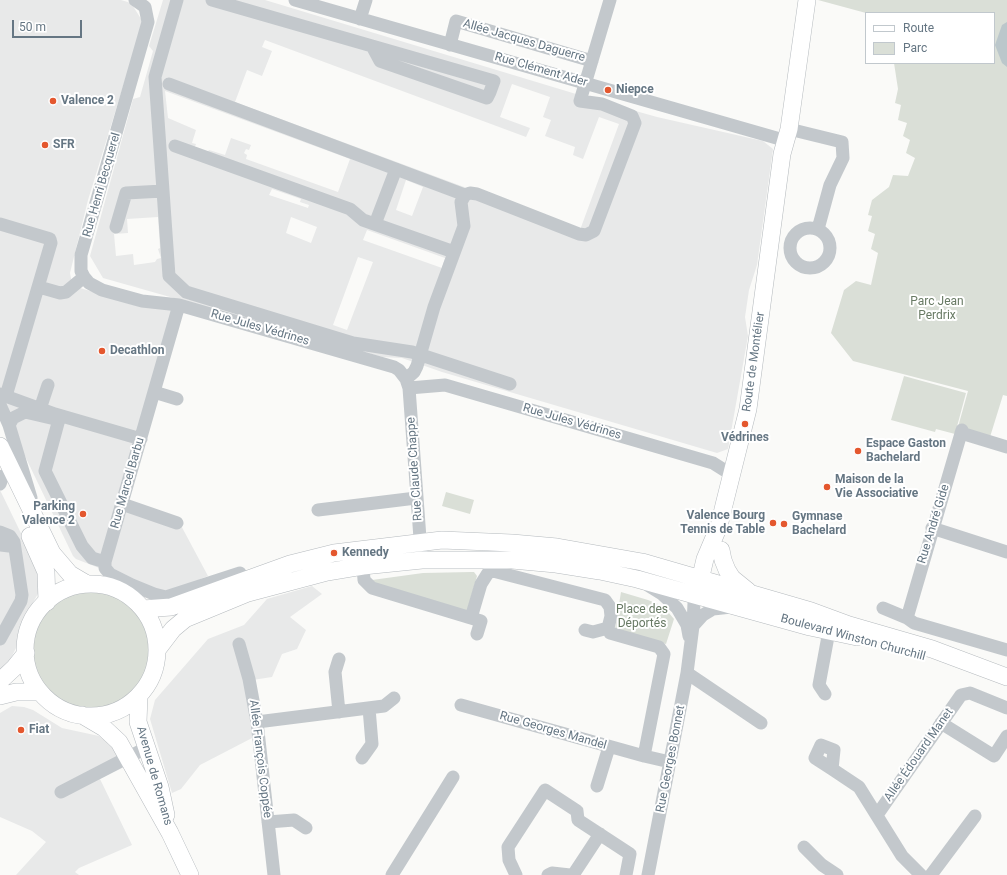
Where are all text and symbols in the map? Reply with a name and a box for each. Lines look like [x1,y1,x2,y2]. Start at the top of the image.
scale bar [14,12,84,38]
legend [865,12,995,64]
street label: Allée Jacques Daguerre [461,17,587,65]
text: 50 m [19,20,46,34]
text: Route [903,21,934,35]
text: Parc [903,41,927,55]
street label: Rue Clément Ader [493,50,589,90]
place label: Niepce [616,83,654,97]
marker: Niepce [603,85,613,95]
place label: Valence 2 [61,94,114,108]
marker: Valence 2 [48,96,58,106]
street label: Rue Henri Becquerel [80,131,124,239]
place label: SFR [53,138,75,152]
marker: SFR [40,140,50,150]
park label: Parc Jean Perdrix [910,295,964,323]
street label: Rue Jules Védrines [209,307,311,349]
street label: Route de Montélier [740,311,768,413]
place label: Decathlon [110,344,164,358]
marker: Decathlon [97,346,107,356]
street label: Rue Jules Védrines [521,401,623,443]
street label: Rue Claude Chappe [404,417,426,521]
marker: Védrines [740,419,750,429]
place label: Védrines [721,431,769,445]
street label: Rue Marcel Barbu [108,436,148,530]
place label: Espace Gaston Bachelard [866,437,946,465]
marker: Espace Gaston Bachelard [853,446,863,456]
place label: Maison de la Vie Associative [835,473,918,501]
marker: Maison de la Vie Associative [822,482,832,492]
street label: Rue André Gide [915,483,953,565]
place label: Parking Valence 2 [22,500,75,528]
marker: Parking Valence 2 [78,509,88,519]
place label: Valence Bourg Tennis de Table [680,509,765,537]
place label: Gymnase Bachelard [792,510,846,538]
marker: Valence Bourg Tennis de Table [768,518,778,528]
marker: Gymnase Bachelard [779,519,789,529]
place label: Kennedy [342,546,389,560]
marker: Kennedy [329,548,339,558]
park label: Place des Déportés [616,603,668,631]
street label: Boulevard Winston Churchill [779,612,927,664]
street label: Allée François Coppée [246,699,274,819]
street label: Rue Georges Bonnet [654,704,688,814]
street label: Allée Édouard Manet [881,706,957,804]
street label: Rue Georges Mandel [498,709,608,753]
place label: Fiat [29,723,49,737]
marker: Fiat [16,725,26,735]
street label: Avenue de Romans [133,725,175,827]

